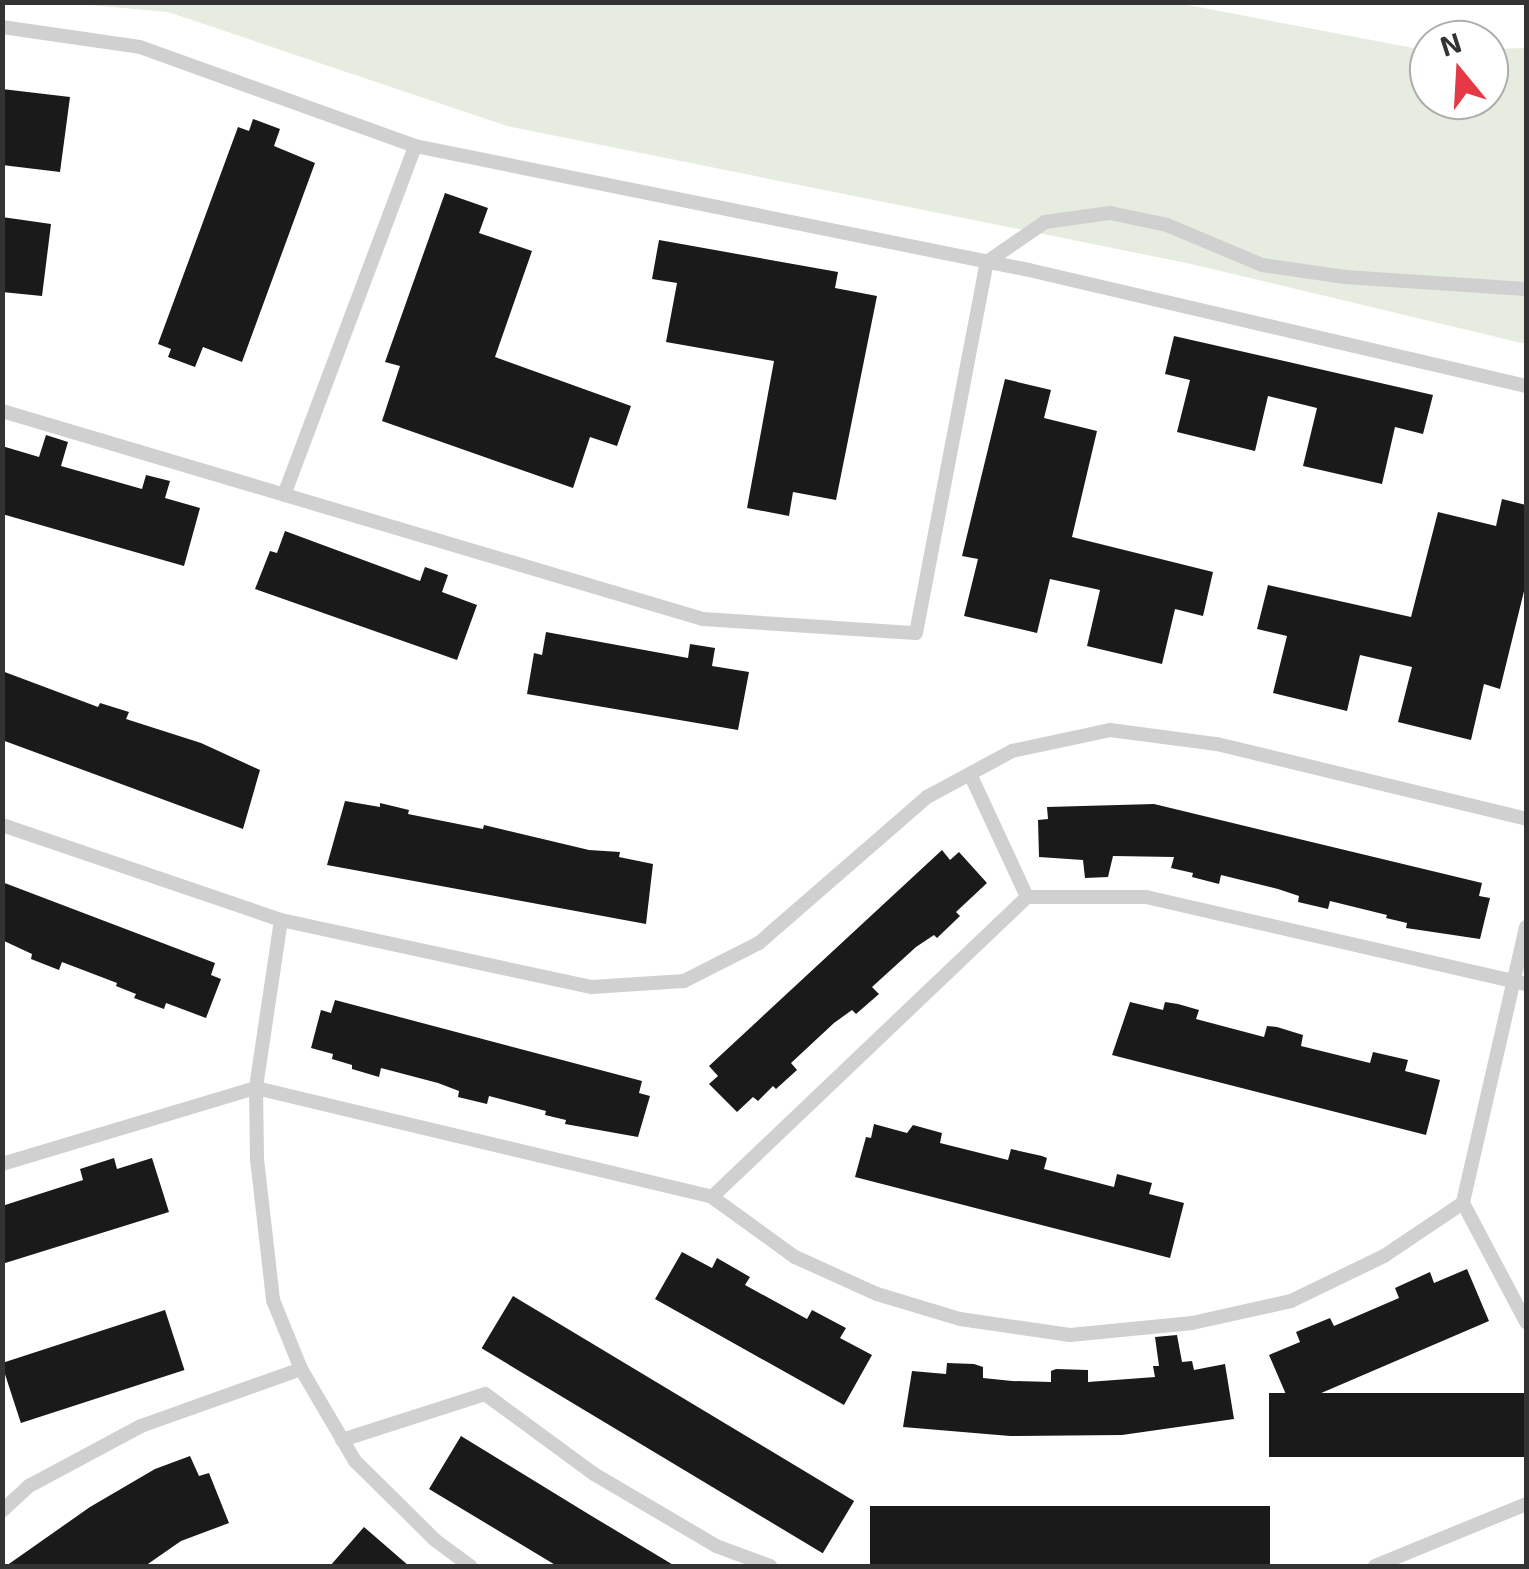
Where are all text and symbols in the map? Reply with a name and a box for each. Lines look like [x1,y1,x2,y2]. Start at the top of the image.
north arrow [1409,20,1509,120]
text: N [1435,24,1465,63]

